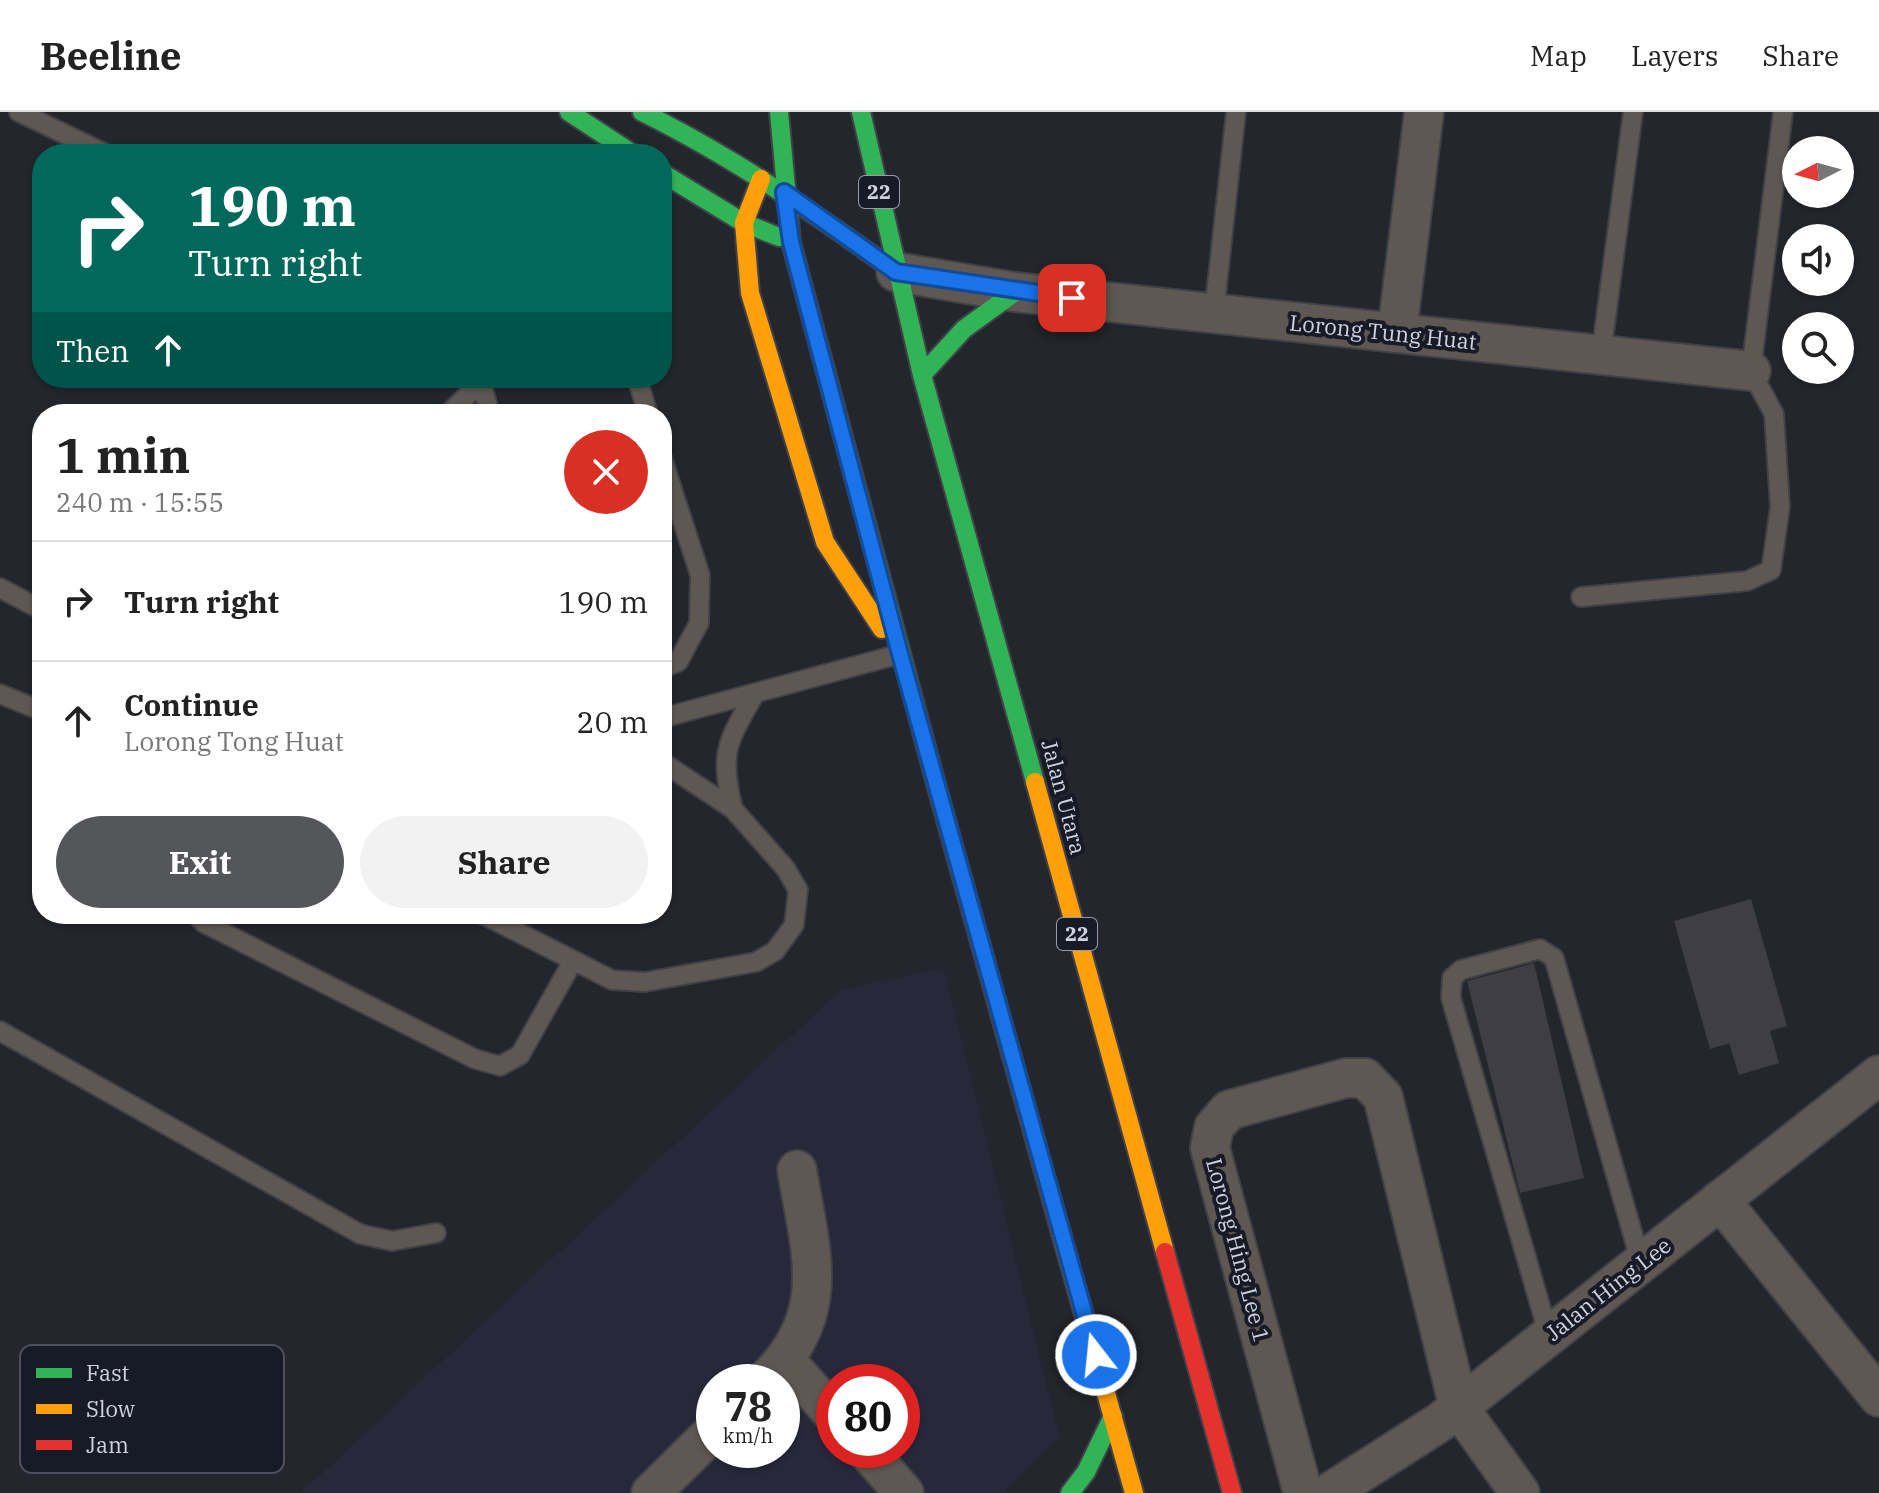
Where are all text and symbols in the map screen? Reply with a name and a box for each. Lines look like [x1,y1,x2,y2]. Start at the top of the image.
text: Beeline [40,31,182,80]
text: Map [1530,37,1587,74]
text: Layers [1631,37,1718,74]
text: Share [1762,37,1839,74]
north arrow [1782,136,1854,208]
map controls [1782,136,1854,384]
text: 190 m [188,169,356,241]
icon: right [56,176,160,280]
road number: 22 [859,176,899,208]
button: sound [1782,224,1854,296]
text: Turn right [188,239,362,286]
pin [1038,264,1106,332]
icon: arrive [1050,276,1094,320]
street label: Lorong Tung Huat [1288,307,1478,356]
button: search [1782,312,1854,384]
icon: ahead [146,328,190,372]
text: Then [56,331,130,370]
text: 1 min [56,424,190,486]
button: close [564,430,648,514]
text: 240 m · 15:55 [56,485,224,519]
icon: right [56,579,100,623]
text: Turn right [124,582,279,621]
text: 190 m [558,582,648,621]
text: Continue [124,685,259,724]
icon: ahead [56,699,100,743]
text: 20 m [576,702,648,741]
text: Lorong Tong Huat [124,724,344,758]
street label: Jalan Utara [1035,736,1094,857]
button: Exit [56,816,344,908]
button: Share [360,816,648,908]
road number: 22 [1057,918,1097,950]
street label: Lorong Hing Lee 1 [1200,1155,1277,1345]
street label: Jalan Hing Lee [1539,1230,1676,1347]
position arrow [1054,1313,1138,1397]
legend [20,1345,284,1473]
text: Fast [86,1358,129,1387]
speed limit sign: 80 [816,1364,920,1468]
text: 78 [724,1380,772,1432]
text: Slow [86,1394,135,1423]
text: km/h [723,1422,773,1449]
text: Jam [86,1430,129,1459]

